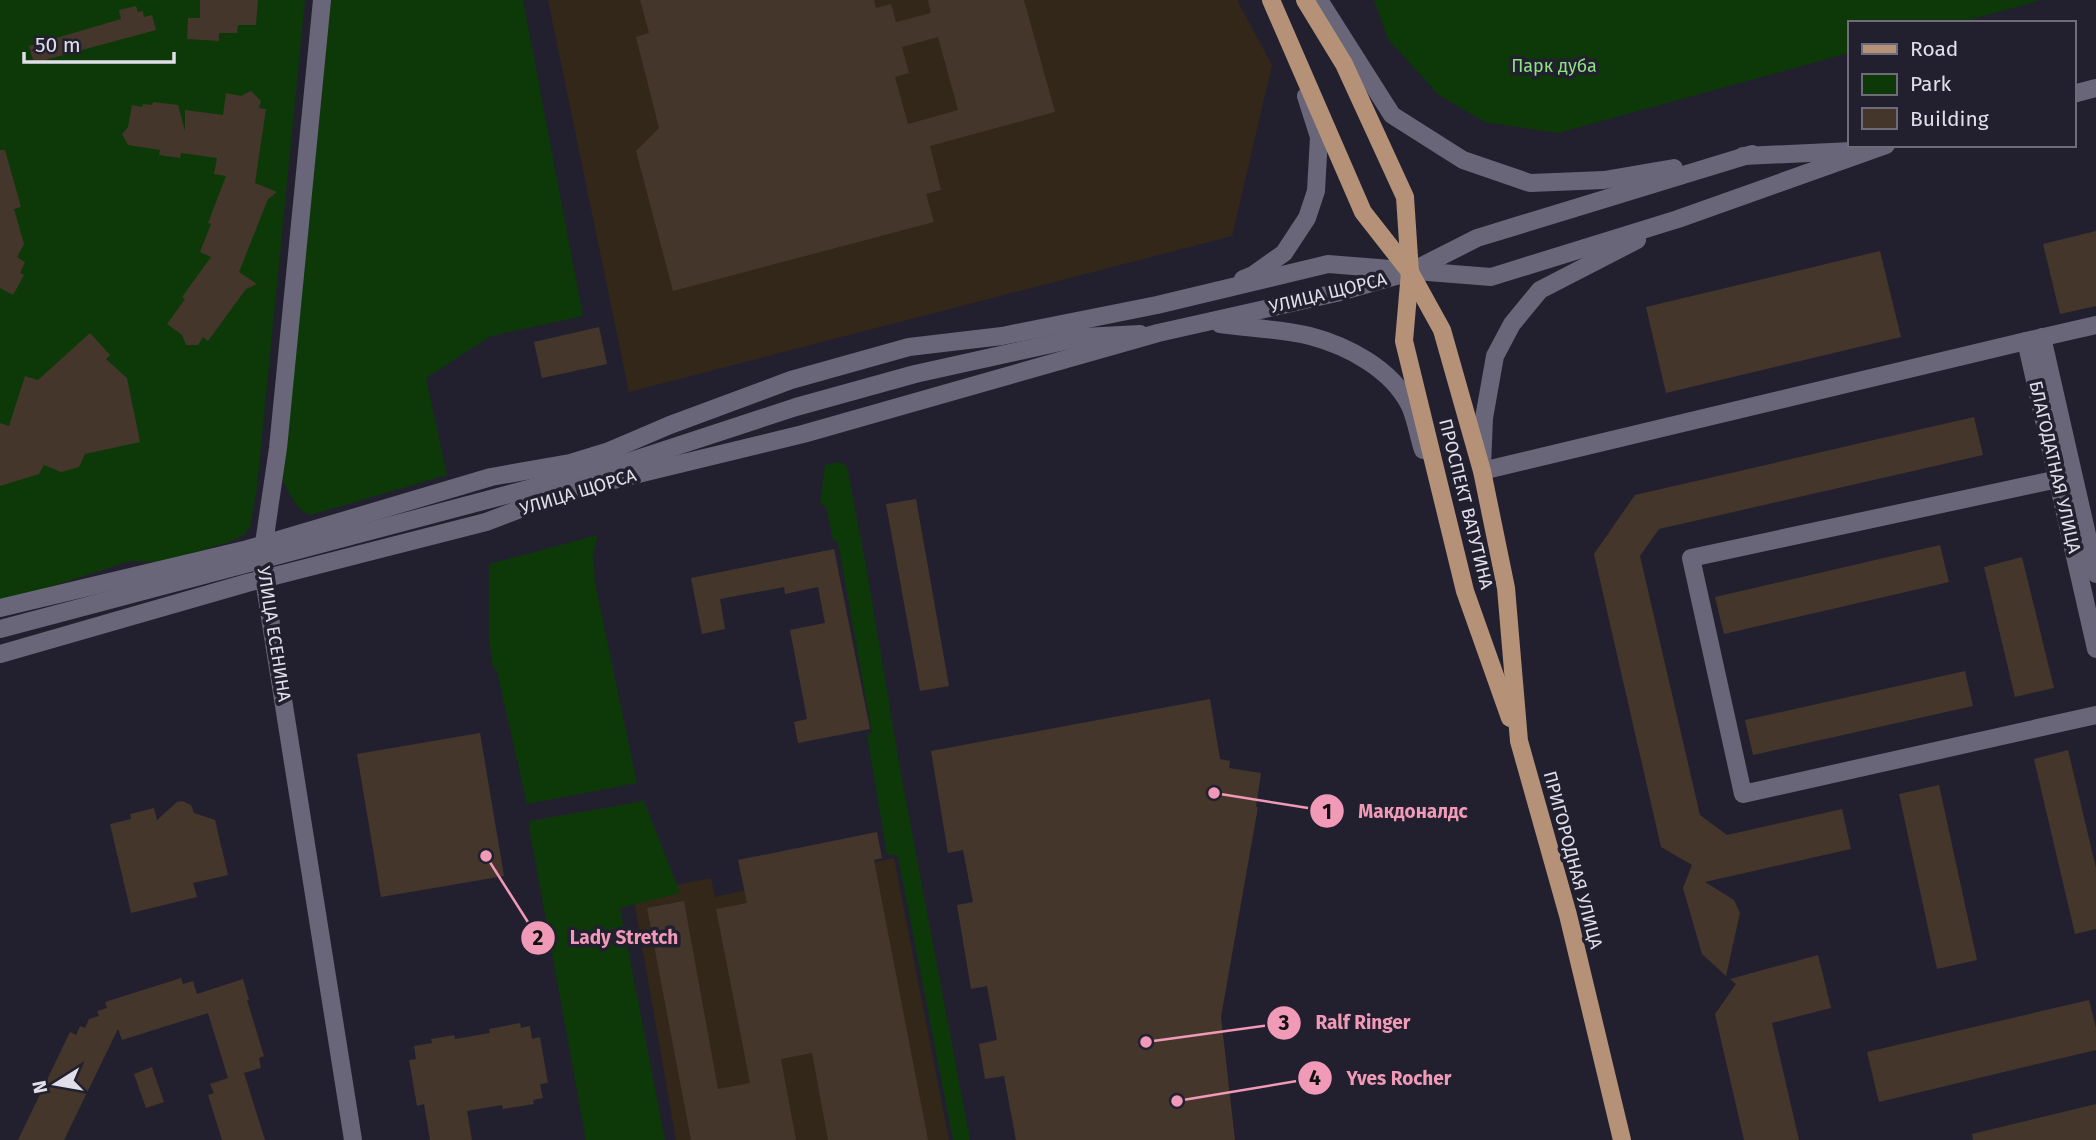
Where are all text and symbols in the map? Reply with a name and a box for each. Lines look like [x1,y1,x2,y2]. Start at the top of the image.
scale bar [24,21,175,65]
legend [1848,21,2075,147]
text: 50 m [35,32,81,58]
text: Road [1910,36,1958,62]
park label: Парк дуба [1511,55,1597,77]
text: Park [1910,71,1952,97]
text: Building [1910,106,1989,132]
street label: УЛИЦА ЩОРСА [1267,268,1390,318]
street label: БЛАГОДАТНАЯ УЛИЦА [2024,379,2086,556]
street label: ПРОСПЕКТ ВАТУТИНА [1434,416,1498,592]
street label: УЛИЦА ЩОРСА [517,464,639,520]
street label: УЛИЦА ЕСЕНИНА [252,565,296,704]
street label: ПРИГОРОДНАЯ УЛИЦА [1539,769,1608,952]
callout: Макдоналдс [1309,791,1482,831]
text: 1 [1322,799,1332,825]
text: Макдоналдс [1358,800,1468,823]
callout: Lady Stretch [520,918,692,958]
text: 2 [533,925,544,951]
text: Lady Stretch [570,926,678,949]
callout: Ralf Ringer [1267,1003,1425,1043]
text: 3 [1278,1010,1290,1036]
text: Ralf Ringer [1316,1011,1411,1034]
north arrow [21,1049,91,1119]
callout: Yves Rocher [1298,1058,1466,1098]
text: 4 [1309,1065,1321,1091]
text: Yves Rocher [1346,1067,1452,1090]
text: N [27,1079,52,1096]

